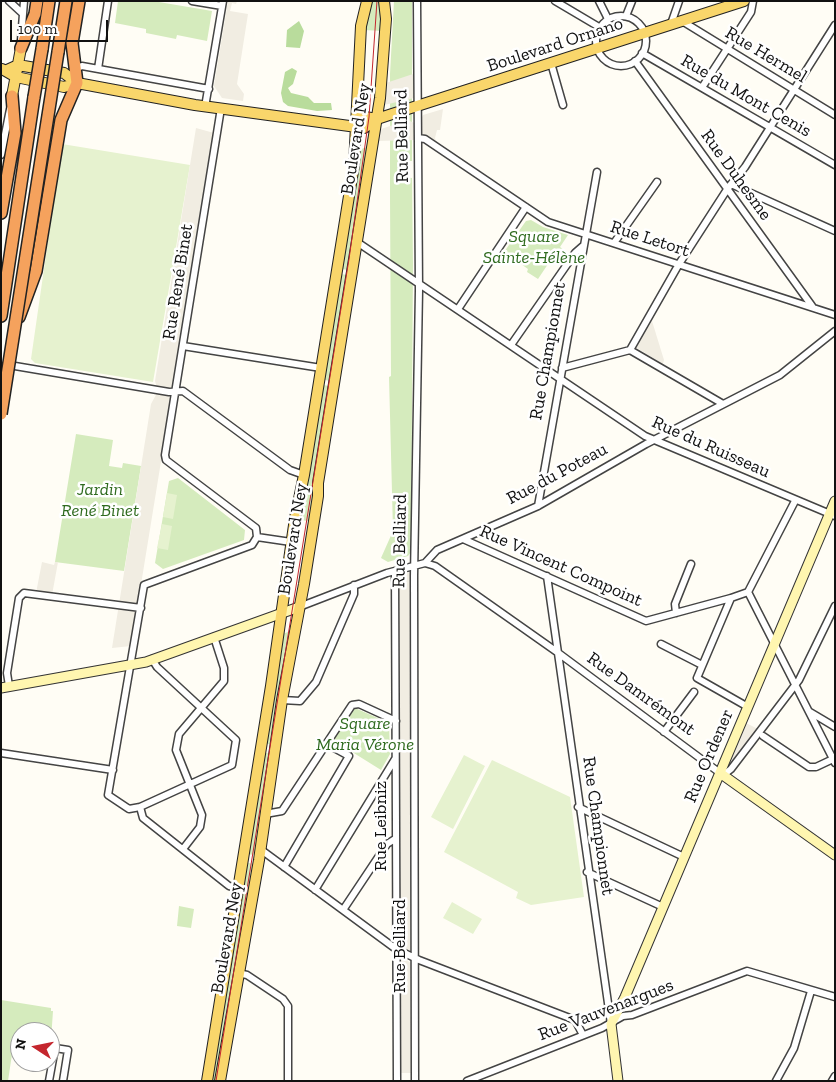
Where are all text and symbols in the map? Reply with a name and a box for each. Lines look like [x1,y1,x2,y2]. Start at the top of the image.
scale bar [12,10,110,42]
street label: Boulevard Ornano [484,13,626,77]
text: 100 m [18,20,57,38]
street label: Rue Hermel [721,22,811,88]
street label: Rue du Mont Cenis [677,50,815,142]
street label: Boulevard Ney [337,82,375,196]
street label: Rue Belliard [390,89,414,183]
street label: Rue Duhesme [696,125,776,225]
street label: Rue Letort [608,216,692,262]
street label: Rue René Binet [158,222,198,342]
park label: Square Sainte-Hélène [483,226,585,268]
street label: Rue Championnet [525,280,571,422]
street label: Rue du Ruisseau [649,411,773,483]
street label: Rue du Poteau [503,438,611,510]
park label: Jardin René Binet [61,479,139,522]
street label: Boulevard Ney [274,482,312,596]
street label: Rue Belliard [388,494,412,588]
street label: Rue Vincent Compoint [476,520,646,612]
street label: Rue Damrémont [583,648,699,740]
street label: Rue Ordener [680,706,738,806]
park label: Square Maria Vérone [316,713,414,756]
street label: Rue Championnet [578,755,618,897]
street label: Rue Leibniz [370,781,392,871]
street label: Boulevard Ney [207,881,247,995]
street label: Rue Belliard [389,899,411,993]
street label: Rue Vauvenargues [535,974,677,1046]
north arrow [10,1022,60,1072]
text: N [11,1037,30,1051]

